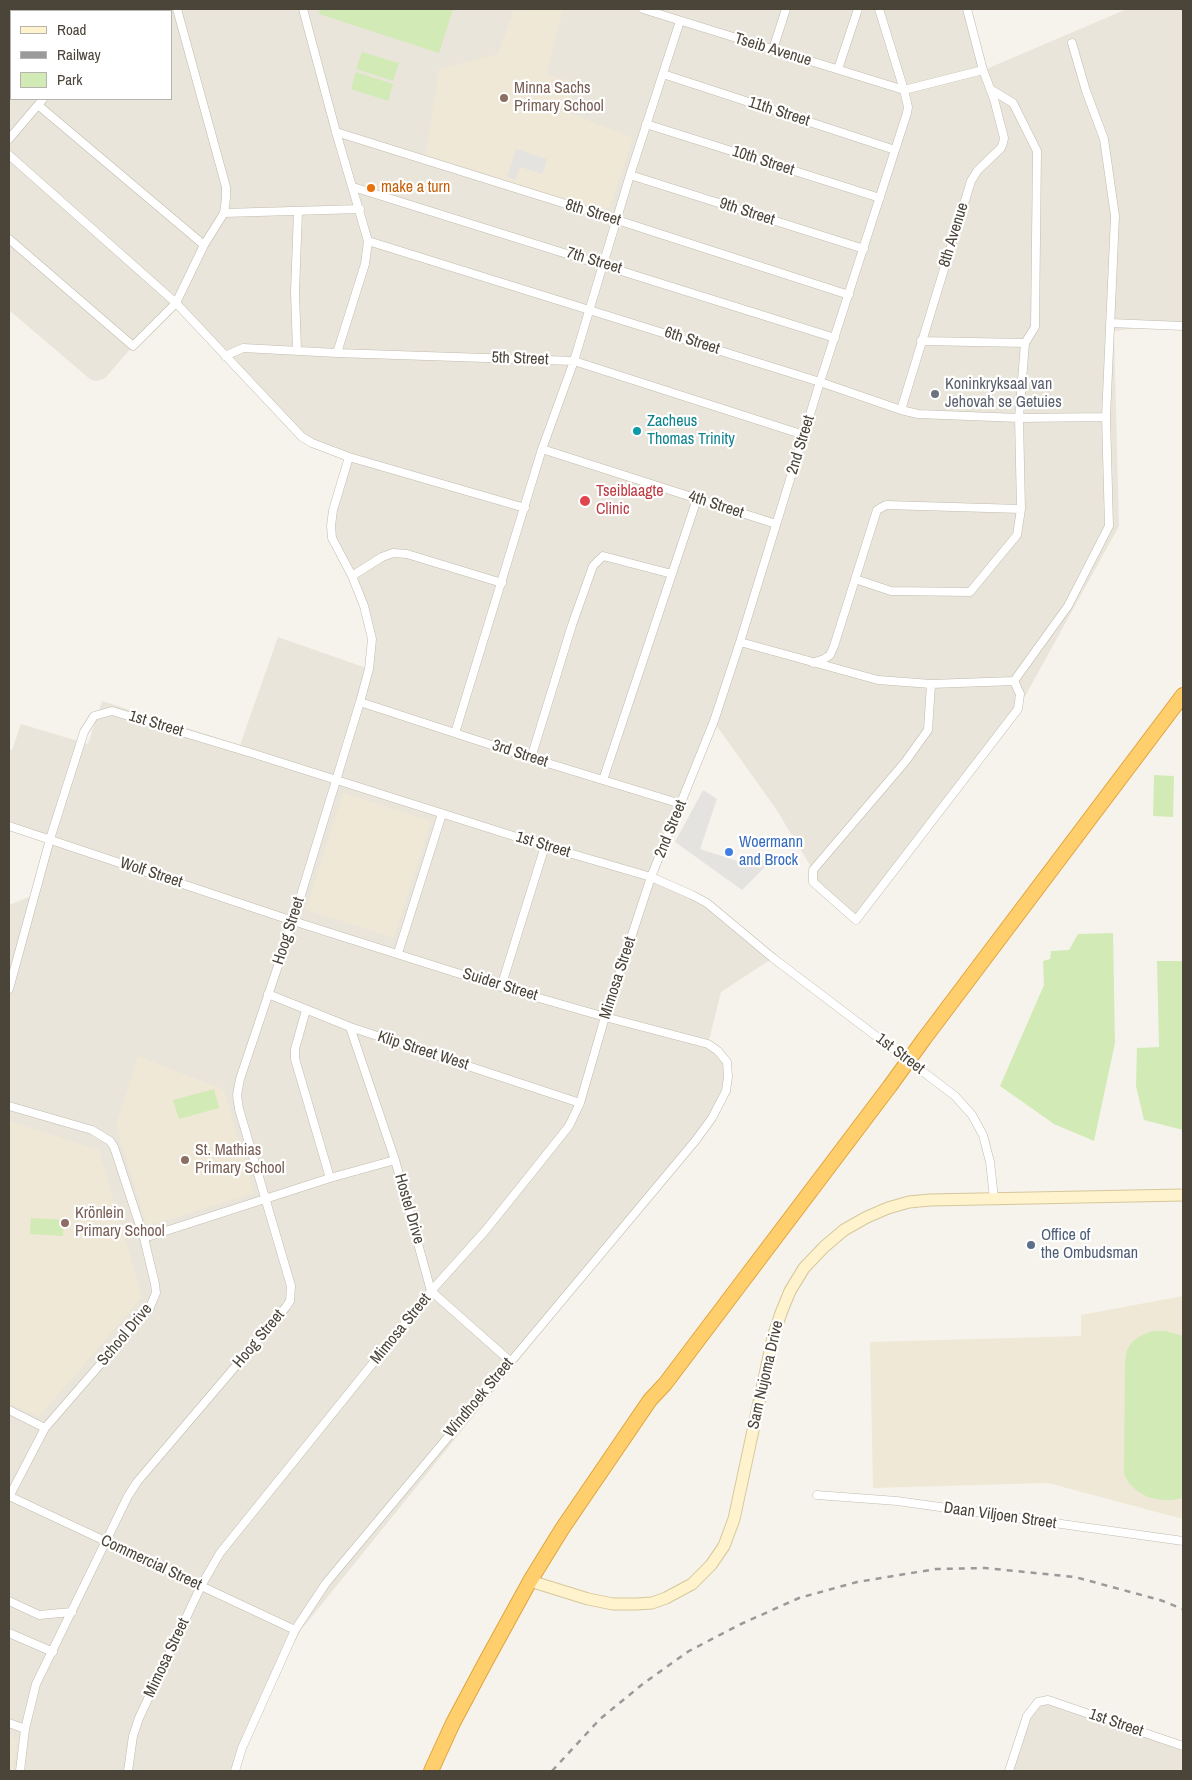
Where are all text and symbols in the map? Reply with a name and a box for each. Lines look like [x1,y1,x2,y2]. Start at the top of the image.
legend [10,10,172,100]
text: Road [57,19,86,40]
street label: Tseib Avenue [732,29,814,71]
text: Railway [57,44,101,65]
text: Park [57,69,82,90]
place label: Minna Sachs Primary School [514,79,604,117]
marker: Minna Sachs Primary School [498,92,510,104]
street label: 11th Street [746,93,812,131]
street label: 10th Street [730,142,796,180]
place label: make a turn [381,178,450,198]
marker: make a turn [365,182,377,194]
street label: 9th Street [717,194,777,230]
street label: 8th Street [563,196,623,230]
street label: 8th Avenue [935,201,973,269]
street label: 7th Street [564,244,624,278]
street label: 6th Street [662,323,722,359]
street label: 5th Street [491,348,549,370]
place label: Koninkryksaal van Jehovah se Getuies [945,375,1062,413]
marker: Koninkryksaal van Jehovah se Getuies [929,388,941,400]
place label: Zacheus Thomas Trinity [647,412,735,450]
street label: 2nd Street [783,413,819,477]
marker: Zacheus Thomas Trinity [631,425,643,437]
place label: Tseiblaagte Clinic [596,482,663,520]
street label: 4th Street [686,487,746,523]
marker: Tseiblaagte Clinic [578,494,592,508]
street label: 1st Street [126,707,186,741]
street label: 3rd Street [490,736,550,772]
street label: 2nd Street [651,797,691,861]
street label: 1st Street [513,828,573,862]
place label: Woermann and Brock [739,833,803,871]
marker: Woermann and Brock [723,846,735,858]
street label: Wolf Street [117,854,185,892]
street label: Hoog Street [269,895,309,967]
street label: Mimosa Street [596,934,640,1022]
street label: Suider Street [460,965,540,1005]
street label: Klip Street West [375,1027,471,1075]
street label: 1st Street [872,1029,928,1079]
place label: St. Mathias Primary School [195,1141,285,1179]
marker: St. Mathias Primary School [179,1154,191,1166]
street label: Hostel Drive [390,1172,428,1246]
place label: Krönlein Primary School [75,1204,165,1242]
marker: Krönlein Primary School [59,1217,71,1229]
place label: Office of the Ombudsman [1041,1226,1138,1264]
marker: Office of the Ombudsman [1025,1239,1037,1251]
street label: Mimosa Street [367,1290,435,1368]
street label: School Drive [94,1300,156,1370]
street label: Hoog Street [229,1306,289,1372]
street label: Sam Nujoma Drive [744,1319,788,1431]
street label: Windhoek Street [440,1354,518,1442]
street label: Daan Viljoen Street [942,1499,1058,1533]
street label: Commercial Street [97,1531,205,1595]
street label: Mimosa Street [140,1615,194,1701]
street label: 1st Street [1086,1705,1146,1741]

